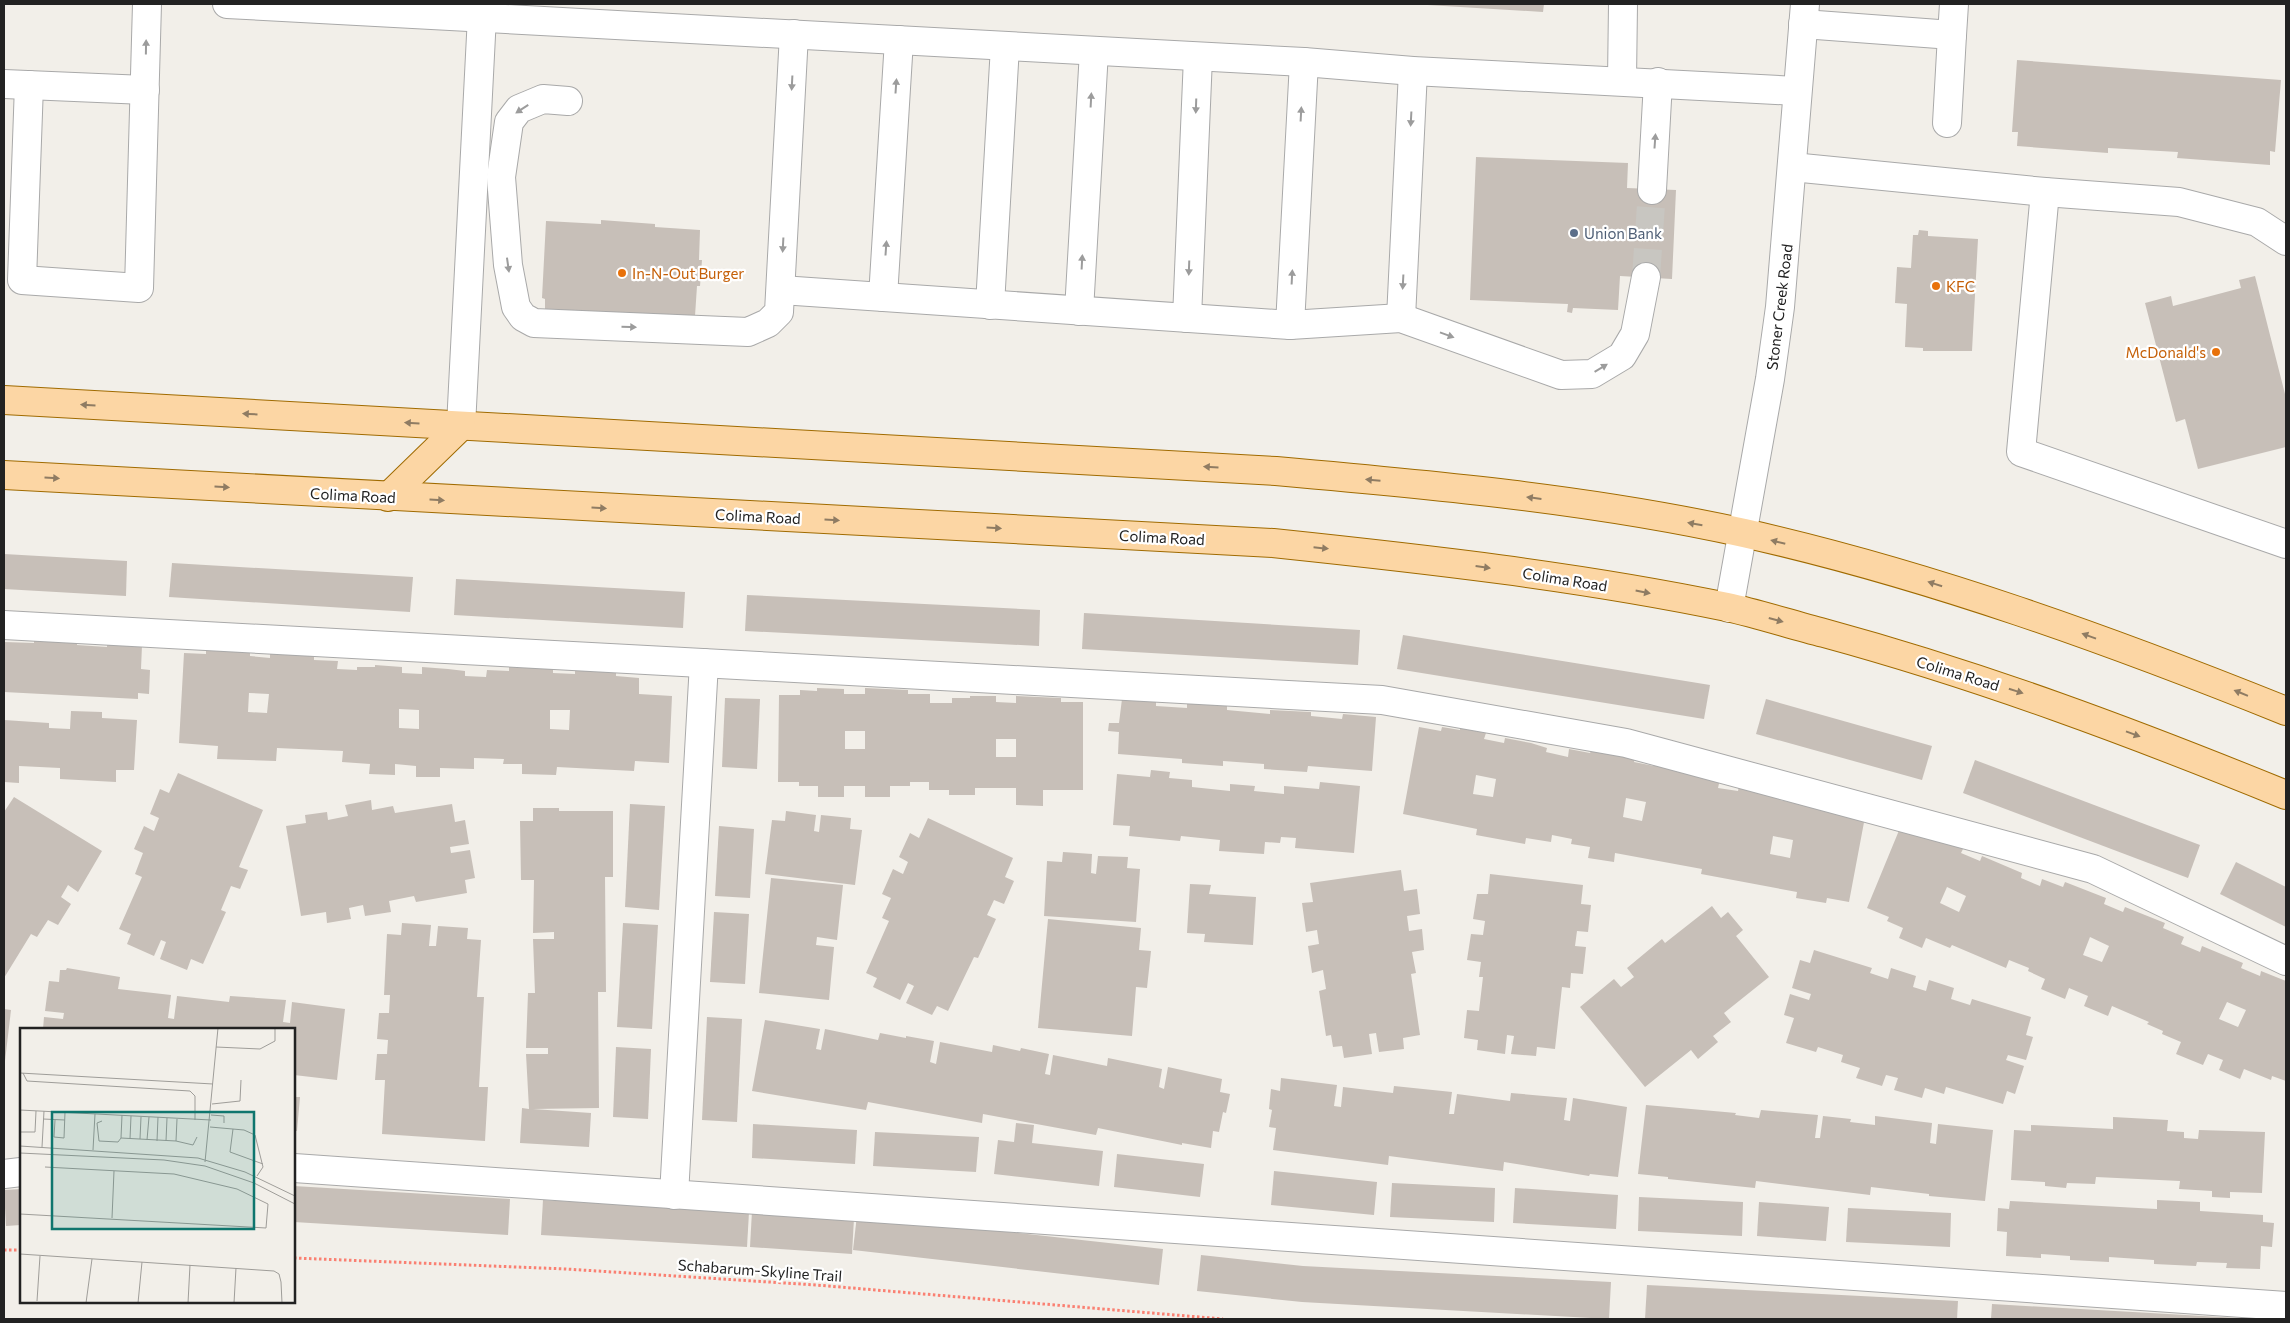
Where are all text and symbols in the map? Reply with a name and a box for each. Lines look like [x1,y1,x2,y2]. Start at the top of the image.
one-way arrow [142,39,150,55]
one-way arrow [787,75,795,91]
one-way arrow [893,78,901,94]
one-way arrow [1088,92,1096,108]
one-way arrow [1191,98,1199,114]
one-way arrow [515,105,529,114]
one-way arrow [1298,106,1306,122]
one-way arrow [1406,112,1414,128]
one-way arrow [1651,133,1659,149]
place label: Union Bank [1584,224,1662,242]
marker: Union Bank [1568,227,1580,239]
one-way arrow [779,237,787,253]
one-way arrow [883,240,891,256]
street label: Stoner Creek Road [1762,243,1796,371]
one-way arrow [1078,254,1086,270]
one-way arrow [505,257,513,273]
one-way arrow [1185,260,1193,276]
place label: In-N-Out Burger [632,264,744,282]
marker: In-N-Out Burger [616,267,628,279]
one-way arrow [1289,268,1297,284]
one-way arrow [1399,274,1407,290]
place label: KFC [1946,277,1975,295]
marker: KFC [1930,280,1942,292]
one-way arrow [621,323,637,331]
one-way arrow [1440,331,1455,339]
place label: McDonald's [2125,343,2206,361]
marker: McDonald's [2210,346,2222,358]
one-way arrow [1595,364,1608,373]
one-way arrow [80,400,96,408]
one-way arrow [242,409,258,417]
one-way arrow [404,419,420,427]
one-way arrow [1203,463,1219,471]
one-way arrow [45,474,61,482]
one-way arrow [1365,476,1381,484]
one-way arrow [214,484,230,492]
street label: Colima Road [310,484,396,506]
one-way arrow [1526,494,1542,502]
one-way arrow [429,496,445,504]
one-way arrow [592,504,608,512]
street label: Colima Road [715,505,801,527]
one-way arrow [824,516,840,524]
one-way arrow [1686,520,1702,528]
one-way arrow [986,525,1002,533]
street label: Colima Road [1119,526,1205,548]
one-way arrow [1770,538,1785,546]
one-way arrow [1314,544,1330,552]
one-way arrow [1475,563,1491,571]
street label: Colima Road [1521,563,1609,595]
one-way arrow [1927,580,1942,588]
one-way arrow [1636,588,1652,596]
one-way arrow [1768,617,1783,625]
one-way arrow [2081,632,2096,640]
street label: Colima Road [1914,652,2002,694]
one-way arrow [2008,688,2023,695]
one-way arrow [2233,689,2248,697]
one-way arrow [2125,731,2140,738]
inset map [20,1028,295,1303]
street label: Schabarum-Skyline Trail [677,1255,843,1285]

